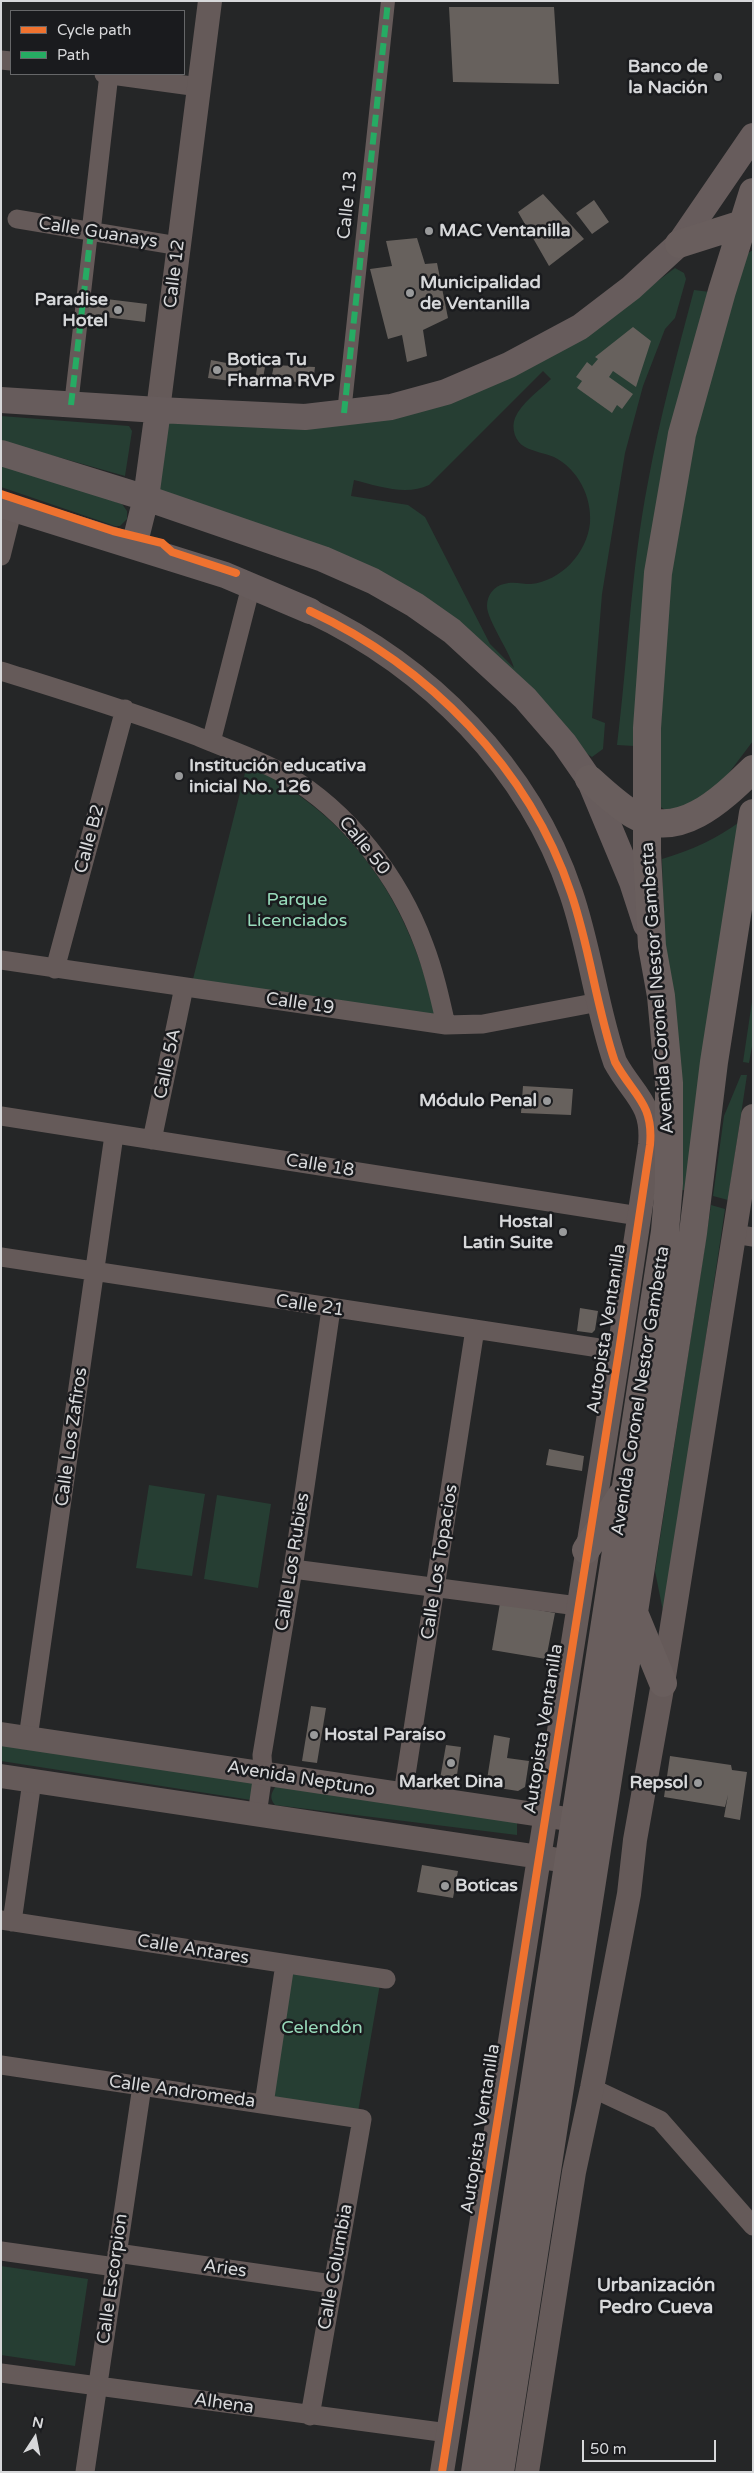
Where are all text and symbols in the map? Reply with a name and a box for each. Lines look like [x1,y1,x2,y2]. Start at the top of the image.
legend [10,10,185,75]
text: Cycle path [57,21,131,39]
text: Path [57,46,90,64]
place label: Banco de la Nación [628,56,708,98]
marker: Banco de la Nación [712,71,724,83]
street label: Calle 13 [334,170,362,240]
street label: Calle Guanays [37,213,159,253]
place label: MAC Ventanilla [439,220,571,242]
marker: MAC Ventanilla [423,225,435,237]
street label: Calle 12 [160,238,190,310]
place label: Municipalidad de Ventanilla [420,272,541,314]
marker: Municipalidad de Ventanilla [404,287,416,299]
place label: Paradise Hotel [35,289,108,332]
marker: Paradise Hotel [112,304,124,316]
place label: Botica Tu Fharma RVP [227,349,335,392]
marker: Botica Tu Fharma RVP [211,364,223,376]
place label: Institución educativa inicial No. 126 [189,755,366,798]
marker: Institución educativa inicial No. 126 [173,770,185,782]
street label: Calle B2 [70,802,110,876]
street label: Calle 50 [334,812,394,880]
street label: Avenida Coronel Nestor Gambetta [637,841,679,1135]
park label: Parque Licenciados [247,889,347,932]
street label: Calle 19 [264,988,336,1020]
street label: Calle 5A [150,1027,186,1101]
place label: Módulo Penal [419,1090,537,1112]
marker: Módulo Penal [541,1095,553,1107]
street label: Calle 18 [284,1150,356,1182]
place label: Hostal Latin Suite [462,1211,553,1254]
marker: Hostal Latin Suite [557,1226,569,1238]
street label: Autopista Ventanilla [583,1242,631,1416]
street label: Avenida Coronel Nestor Gambetta [607,1245,675,1537]
street label: Calle 21 [274,1290,346,1322]
street label: Calle Los Zafiros [52,1366,92,1508]
street label: Calle Los Topacios [417,1483,463,1641]
street label: Calle Los Rubies [271,1491,315,1633]
street label: Autopista Ventanilla [520,1642,568,1816]
place label: Hostal Paraíso [324,1724,446,1746]
marker: Hostal Paraíso [308,1729,320,1741]
street label: Avenida Neptuno [226,1757,376,1801]
marker: Market Dina [445,1757,457,1769]
place label: Market Dina [399,1771,503,1793]
place label: Repsol [630,1772,688,1794]
marker: Repsol [692,1777,704,1789]
place label: Boticas [455,1875,518,1897]
marker: Boticas [439,1880,451,1892]
street label: Calle Antares [136,1930,250,1970]
park label: Celendón [281,2017,363,2039]
street label: Autopista Ventanilla [457,2042,505,2216]
street label: Calle Andromeda [107,2071,257,2113]
street label: Calle Columbia [314,2202,358,2332]
street label: Calle Escorpion [93,2212,133,2346]
street label: Aries [202,2255,248,2283]
district label: Urbanización Pedro Cueva [597,2275,715,2319]
street label: Alhena [193,2389,255,2419]
north arrow [10,2413,60,2463]
text: N [31,2413,45,2432]
scale bar [584,2430,718,2462]
text: 50 m [590,2440,627,2458]

